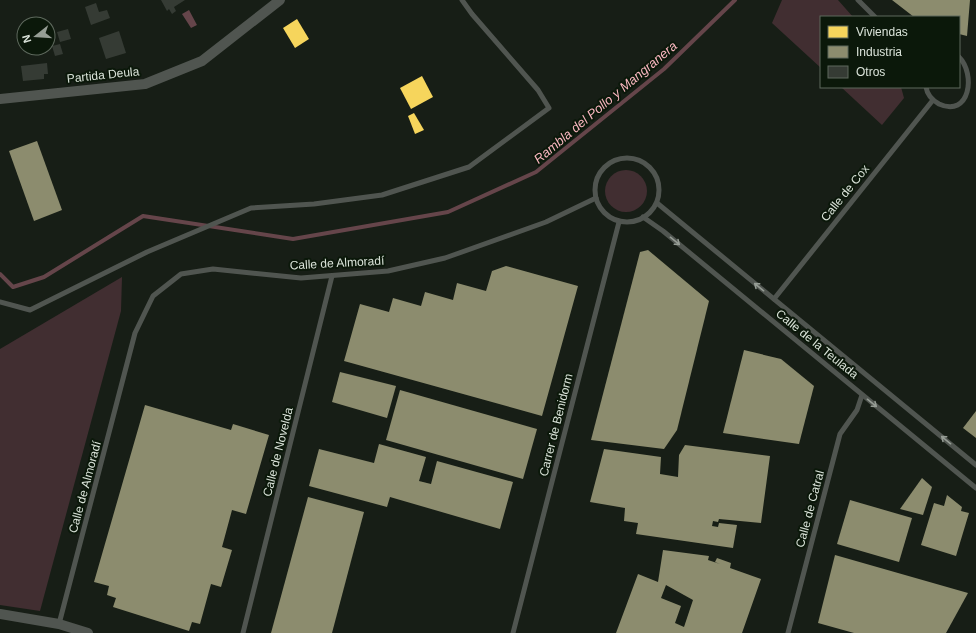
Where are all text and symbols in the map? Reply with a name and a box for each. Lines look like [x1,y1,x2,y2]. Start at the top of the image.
north arrow [16,16,56,56]
legend [820,16,960,88]
text: Viviendas [856,25,908,39]
text: N [20,33,33,44]
water label: Rambla del Pollo y Mangranera [531,38,680,167]
text: Industria [856,45,902,59]
street label: Partida Deula [66,64,140,86]
text: Otros [856,65,885,79]
street label: Calle de Cox [818,162,872,224]
one-way arrow [669,236,680,245]
street label: Calle de Almoradí [289,253,385,272]
one-way arrow [753,282,764,291]
street label: Calle de la Teulada [773,307,861,382]
street label: Carrer de Benidorm [536,372,576,478]
one-way arrow [867,399,878,408]
street label: Calle de Novelda [260,406,296,498]
one-way arrow [940,436,951,445]
street label: Calle de Almoradí [66,439,104,535]
street label: Calle de Catral [793,469,827,549]

